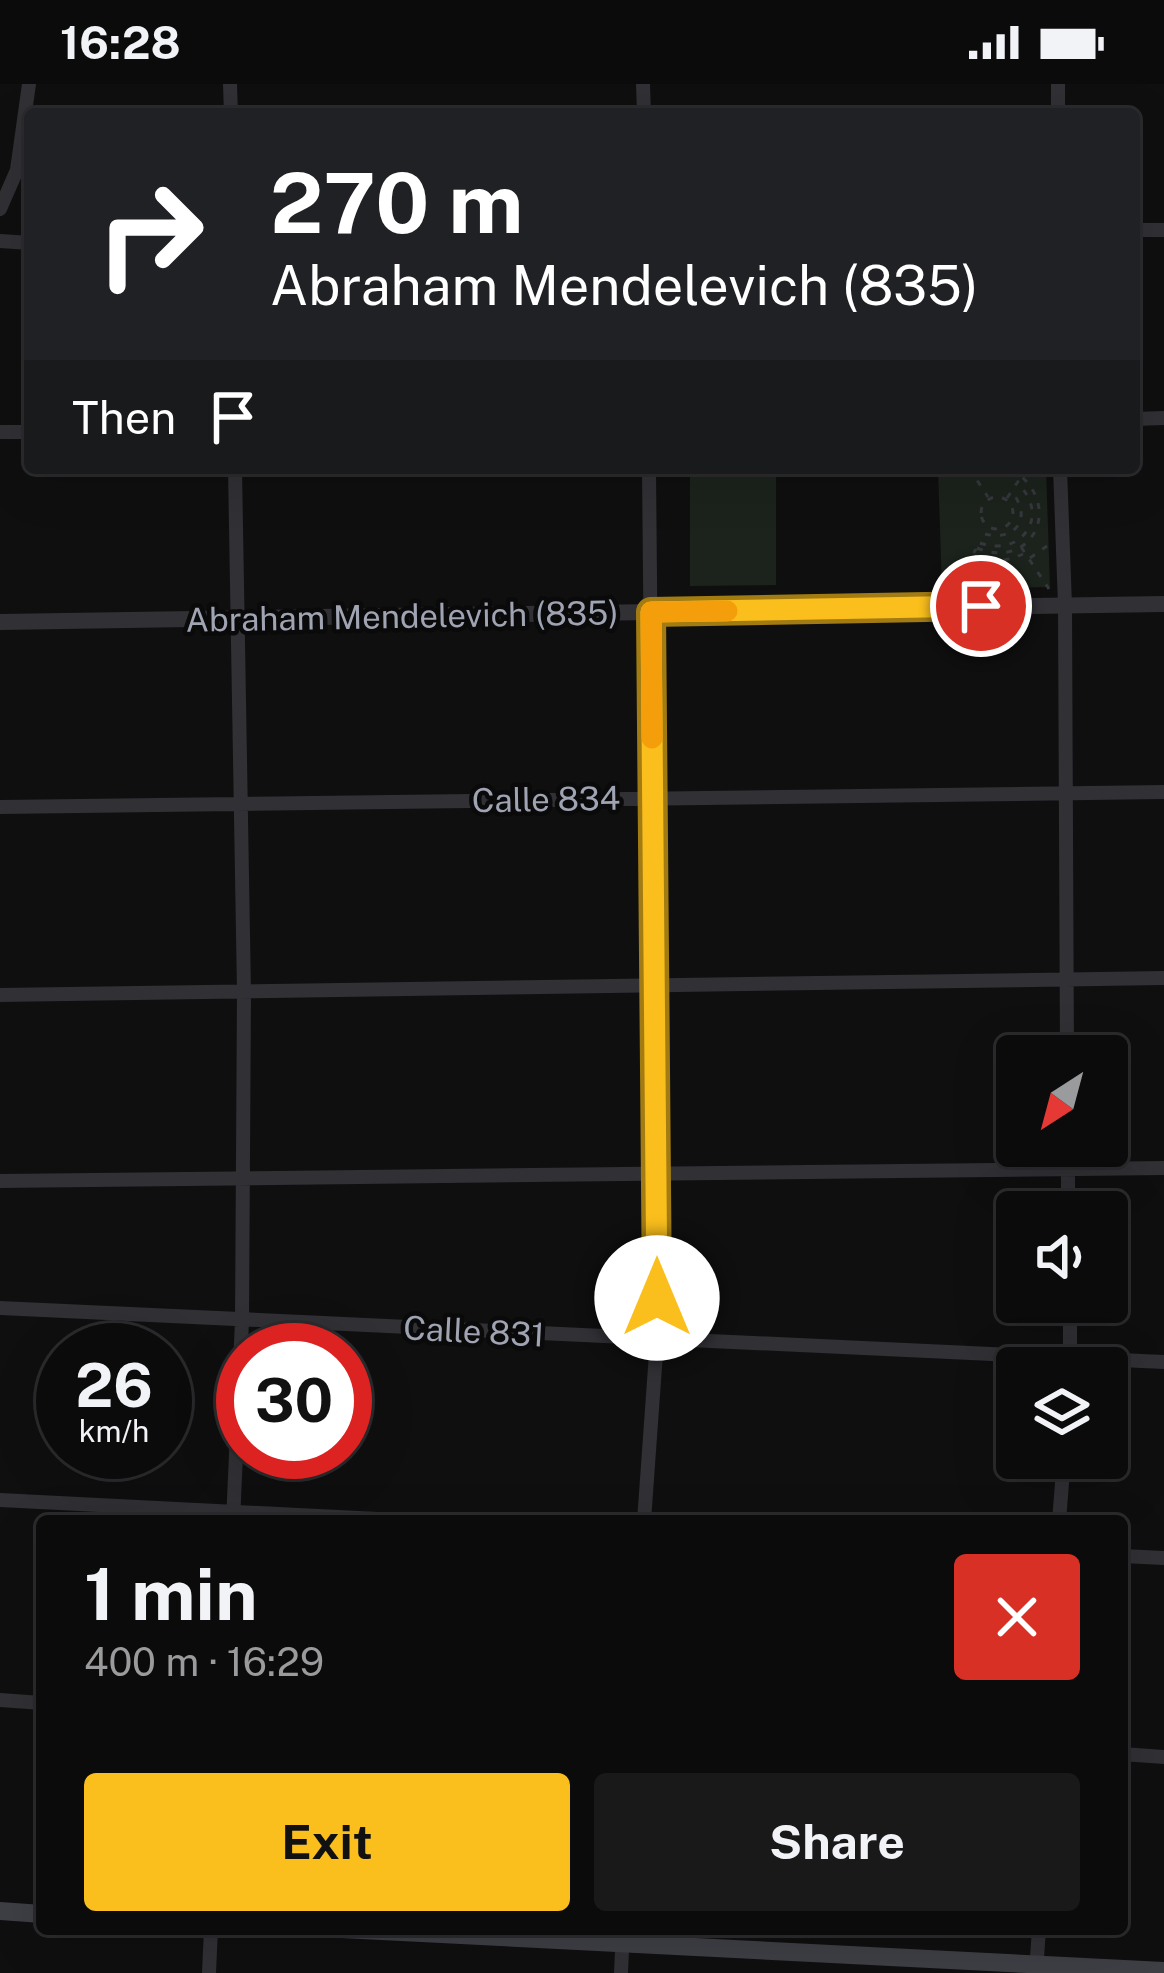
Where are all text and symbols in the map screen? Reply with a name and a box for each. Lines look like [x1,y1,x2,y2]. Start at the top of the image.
text: 16:28 [60,16,181,69]
text: 270 m [270,153,523,252]
icon: right [72,156,228,312]
text: Abraham Mendelevich (835) [270,254,978,317]
icon: arrive [200,384,266,450]
text: Then [72,391,176,444]
pin [930,555,1032,657]
icon: arrive [948,573,1014,639]
street label: Abraham Mendelevich (835) [185,593,619,639]
street label: Calle 834 [471,779,621,819]
north arrow [996,1035,1128,1167]
map controls [996,1035,1128,1479]
button: sound [996,1191,1128,1323]
position arrow [594,1235,720,1361]
street label: Calle 831 [402,1308,546,1354]
speed limit sign: 30 [216,1323,372,1479]
button: layers [996,1347,1128,1479]
text: 26 [75,1350,153,1421]
text: km/h [79,1413,149,1449]
text: 1 min [84,1552,258,1636]
button: close [954,1554,1080,1680]
text: 400 m · 16:29 [84,1639,324,1685]
button: Exit [84,1773,570,1911]
button: Share [594,1773,1080,1911]

